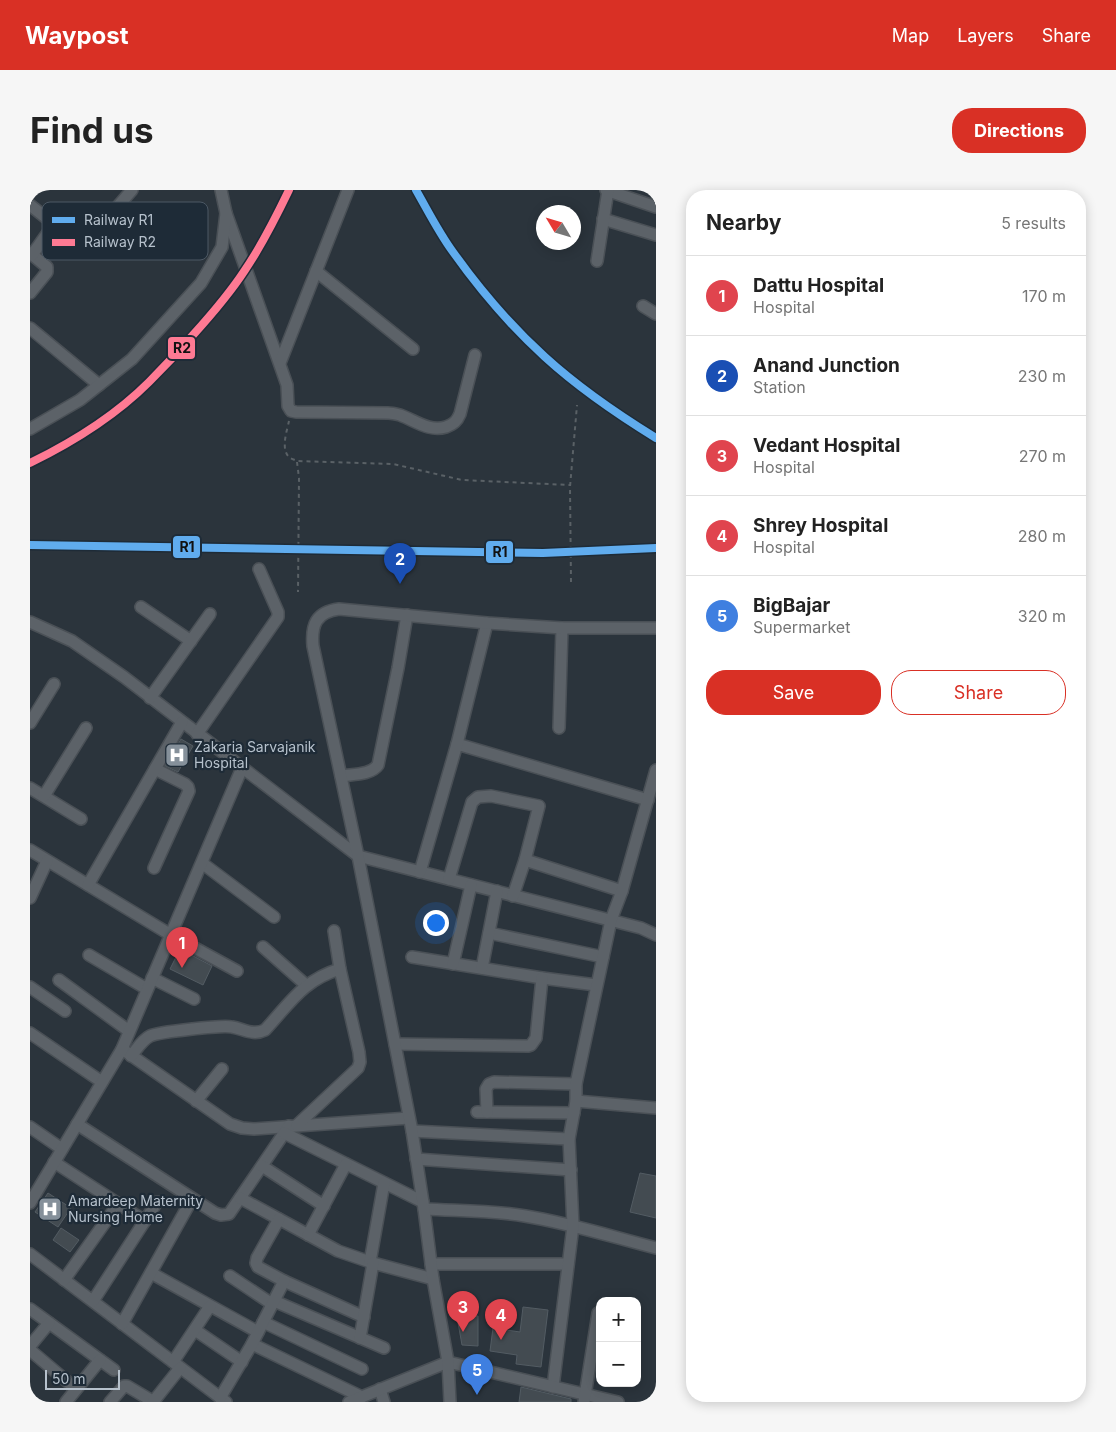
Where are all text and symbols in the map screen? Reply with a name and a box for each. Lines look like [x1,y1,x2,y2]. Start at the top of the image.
text: Waypost [25,21,129,50]
text: Map [892,25,929,46]
text: Layers [957,25,1014,46]
text: Share [1042,25,1091,46]
button: Directions [952,108,1086,153]
text: Find us [30,109,154,151]
legend [42,202,208,260]
north arrow [536,205,581,250]
text: Nearby [706,210,781,235]
text: Railway R1 [84,211,153,228]
text: 5 results [1001,213,1066,233]
text: Railway R2 [84,233,156,250]
text: Dattu Hospital [753,274,884,297]
text: 1 [719,286,725,306]
text: 170 m [1022,286,1066,306]
text: Hospital [753,297,815,317]
line badge: R2 [167,336,196,360]
text: R2 [173,339,191,356]
text: Anand Junction [753,354,900,377]
text: 2 [717,366,727,386]
text: 230 m [1018,366,1066,386]
text: Station [753,377,806,397]
text: Vedant Hospital [753,434,900,457]
text: 3 [717,446,727,466]
text: 270 m [1019,446,1066,466]
text: Hospital [753,457,815,477]
text: Shrey Hospital [753,514,888,537]
text: 4 [717,526,727,546]
text: 280 m [1018,526,1066,546]
line badge: R1 [172,535,201,559]
text: Hospital [753,537,815,557]
text: R1 [179,538,195,555]
line badge: R1 [485,540,514,564]
pin: 2 [384,543,416,584]
text: R1 [492,543,508,560]
text: BigBajar [753,594,830,617]
text: 5 [717,606,727,626]
text: 320 m [1018,606,1066,626]
text: Supermarket [753,617,850,637]
button: Save [706,670,881,715]
button: Share [891,670,1066,715]
place label: Zakaria Sarvajanik Hospital [194,738,316,771]
hospital icon: Zakaria Sarvajanik Hospital [164,742,190,768]
your location [423,910,449,936]
pin: 1 [166,927,198,968]
place label: Amardeep Maternity Nursing Home [68,1192,203,1225]
hospital icon: Amardeep Maternity Nursing Home [37,1196,63,1222]
pin: 3 [447,1291,479,1332]
map controls [596,1297,641,1387]
button: + [596,1297,641,1342]
pin: 4 [485,1299,517,1340]
button: − [596,1342,641,1387]
pin: 5 [461,1354,493,1395]
scale bar [45,1367,120,1390]
text: 50 m [52,1370,86,1387]

